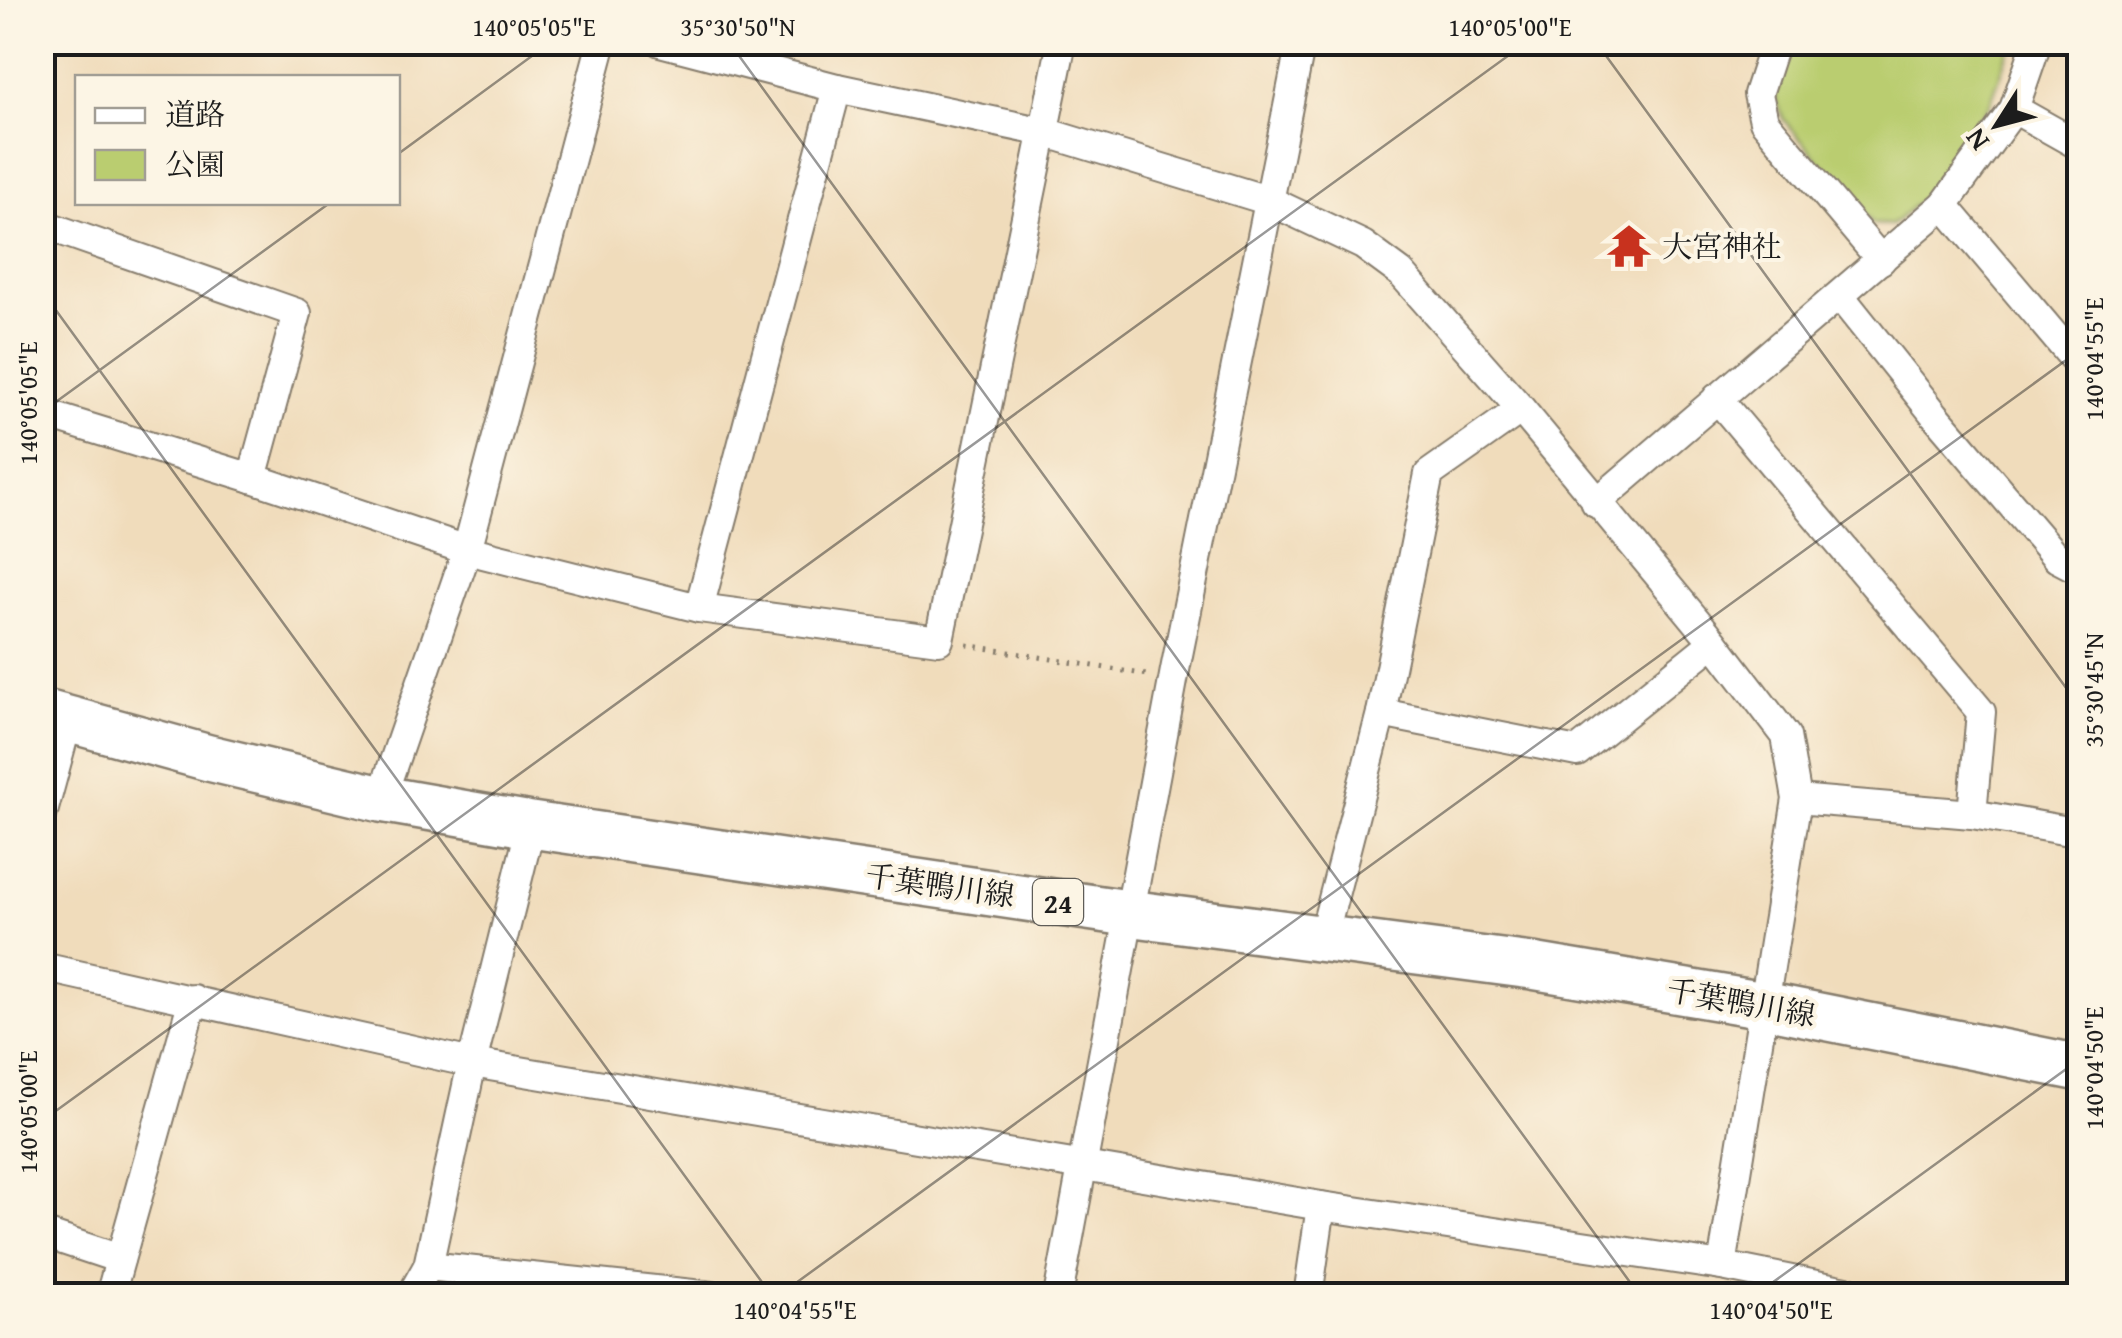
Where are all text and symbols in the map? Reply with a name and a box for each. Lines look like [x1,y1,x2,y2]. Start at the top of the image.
text: 140°05'05"E [472,9,596,45]
text: 35°30'50"N [681,9,795,45]
text: 140°05'00"E [1448,9,1572,45]
legend [75,75,400,205]
north arrow [1947,75,2047,175]
text: 道路 [165,92,225,136]
text: N [1954,120,1998,160]
text: 公園 [165,142,225,186]
temple icon: 大宮神社 [1605,222,1653,270]
place label: 大宮神社 [1662,224,1782,268]
text: 140°04'55"E [2076,297,2112,421]
text: 140°05'05"E [10,341,46,465]
text: 35°30'45"N [2076,633,2112,747]
street label: 千葉鴨川線 [863,853,1017,917]
road number: 24 [1033,879,1083,925]
street label: 千葉鴨川線 [1663,967,1819,1037]
text: 140°04'50"E [2076,1006,2112,1130]
text: 140°05'00"E [10,1050,46,1174]
text: 140°04'55"E [733,1292,857,1328]
text: 140°04'50"E [1709,1292,1833,1328]

